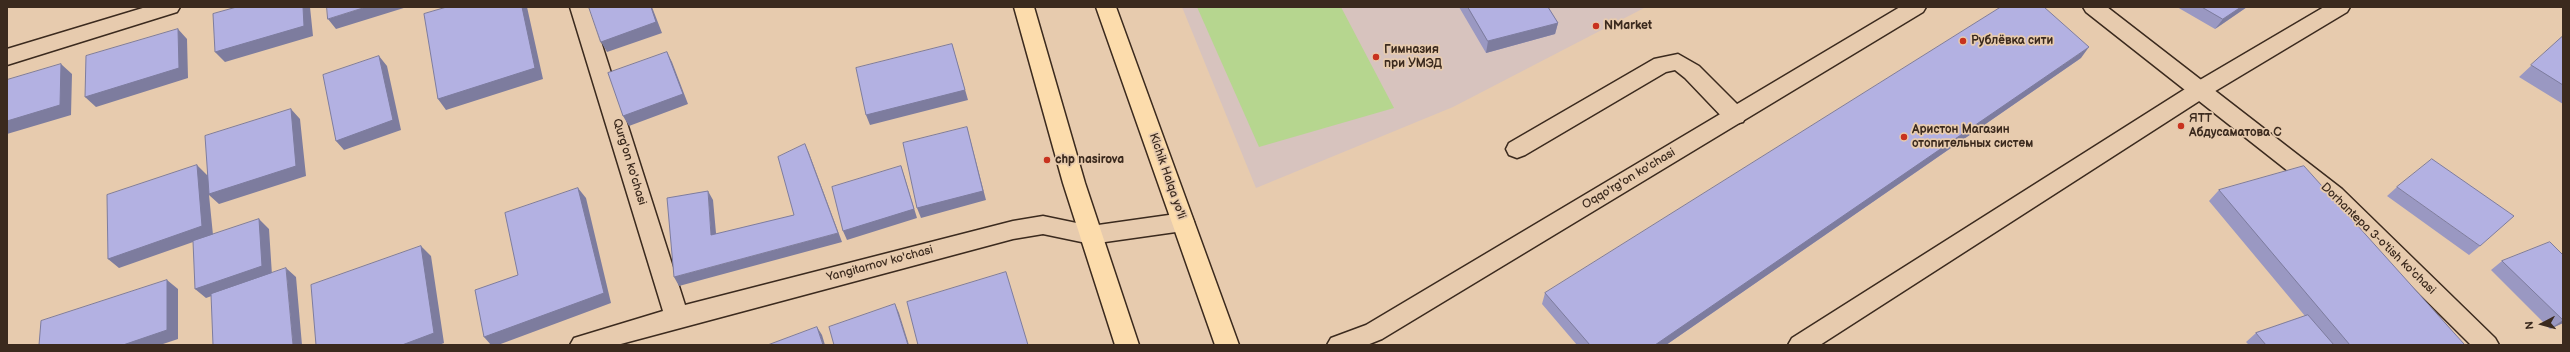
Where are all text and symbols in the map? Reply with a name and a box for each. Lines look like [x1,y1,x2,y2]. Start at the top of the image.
place label: NMarket [1604,19,1652,33]
marker: NMarket [1591,21,1601,31]
place label: Рублёвка сити [1971,34,2053,48]
marker: Рублёвка сити [1958,36,1968,46]
place label: Гимназия при УМЭД [1384,43,1442,71]
marker: Гимназия при УМЭД [1371,52,1381,62]
place label: ЯТТ Абдусаматова С [2189,112,2282,140]
street label: Qurg'on ko'chasi [609,117,649,207]
marker: ЯТТ Абдусаматова С [2176,121,2186,131]
place label: Аристон Магазин отопительных систем [1912,123,2033,151]
street label: Kichik Halqa yo'li [1146,131,1188,221]
marker: Аристон Магазин отопительных систем [1899,132,1909,142]
street label: Oqqo'rg'on ko'chasi [1580,146,1678,212]
place label: chp nasirova [1055,153,1124,167]
marker: chp nasirova [1042,155,1052,165]
street label: Dorhantepa 3-o'tish ko'chasi [2318,180,2438,298]
street label: Yangitarnov ko'chasi [825,243,935,285]
north arrow [2522,304,2562,344]
text: N [2523,321,2536,330]

